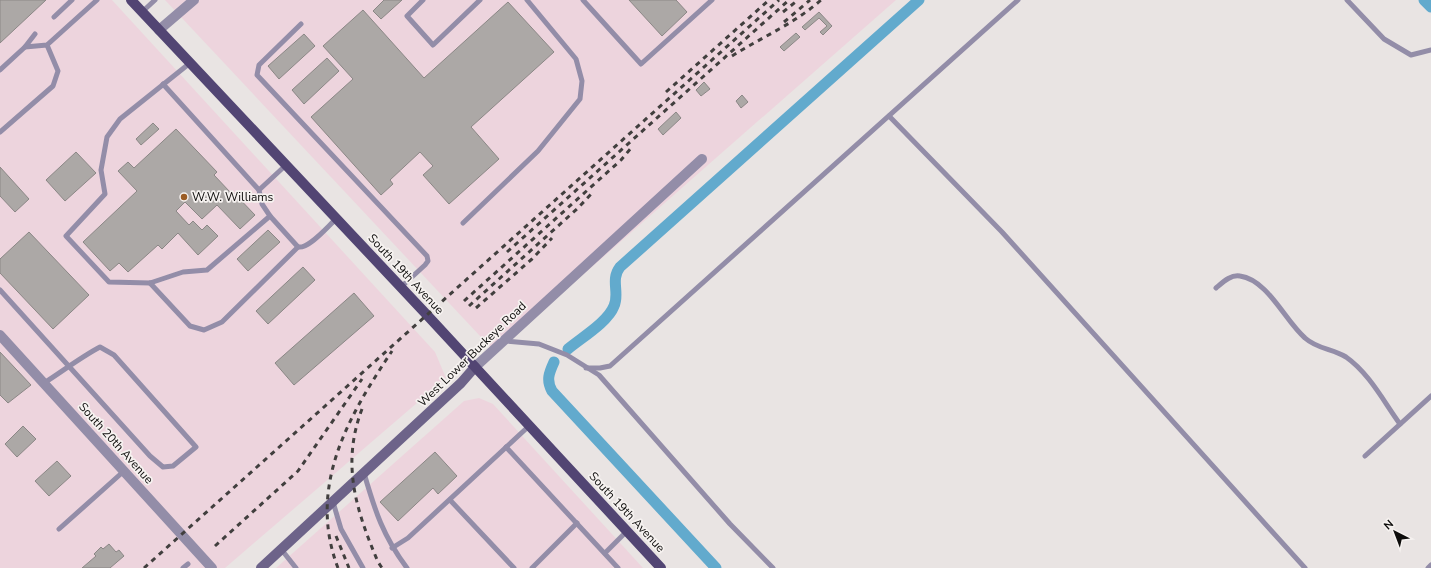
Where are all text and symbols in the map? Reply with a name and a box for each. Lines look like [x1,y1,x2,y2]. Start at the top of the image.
place label: W.W. Williams [192,189,274,205]
marker: W.W. Williams [179,192,189,202]
street label: South 19th Avenue [365,230,447,318]
street label: West Lower Buckeye Road [414,298,530,410]
street label: South 20th Avenue [75,399,157,487]
street label: South 19th Avenue [586,468,668,556]
north arrow [1375,512,1415,552]
text: N [1381,517,1397,533]

